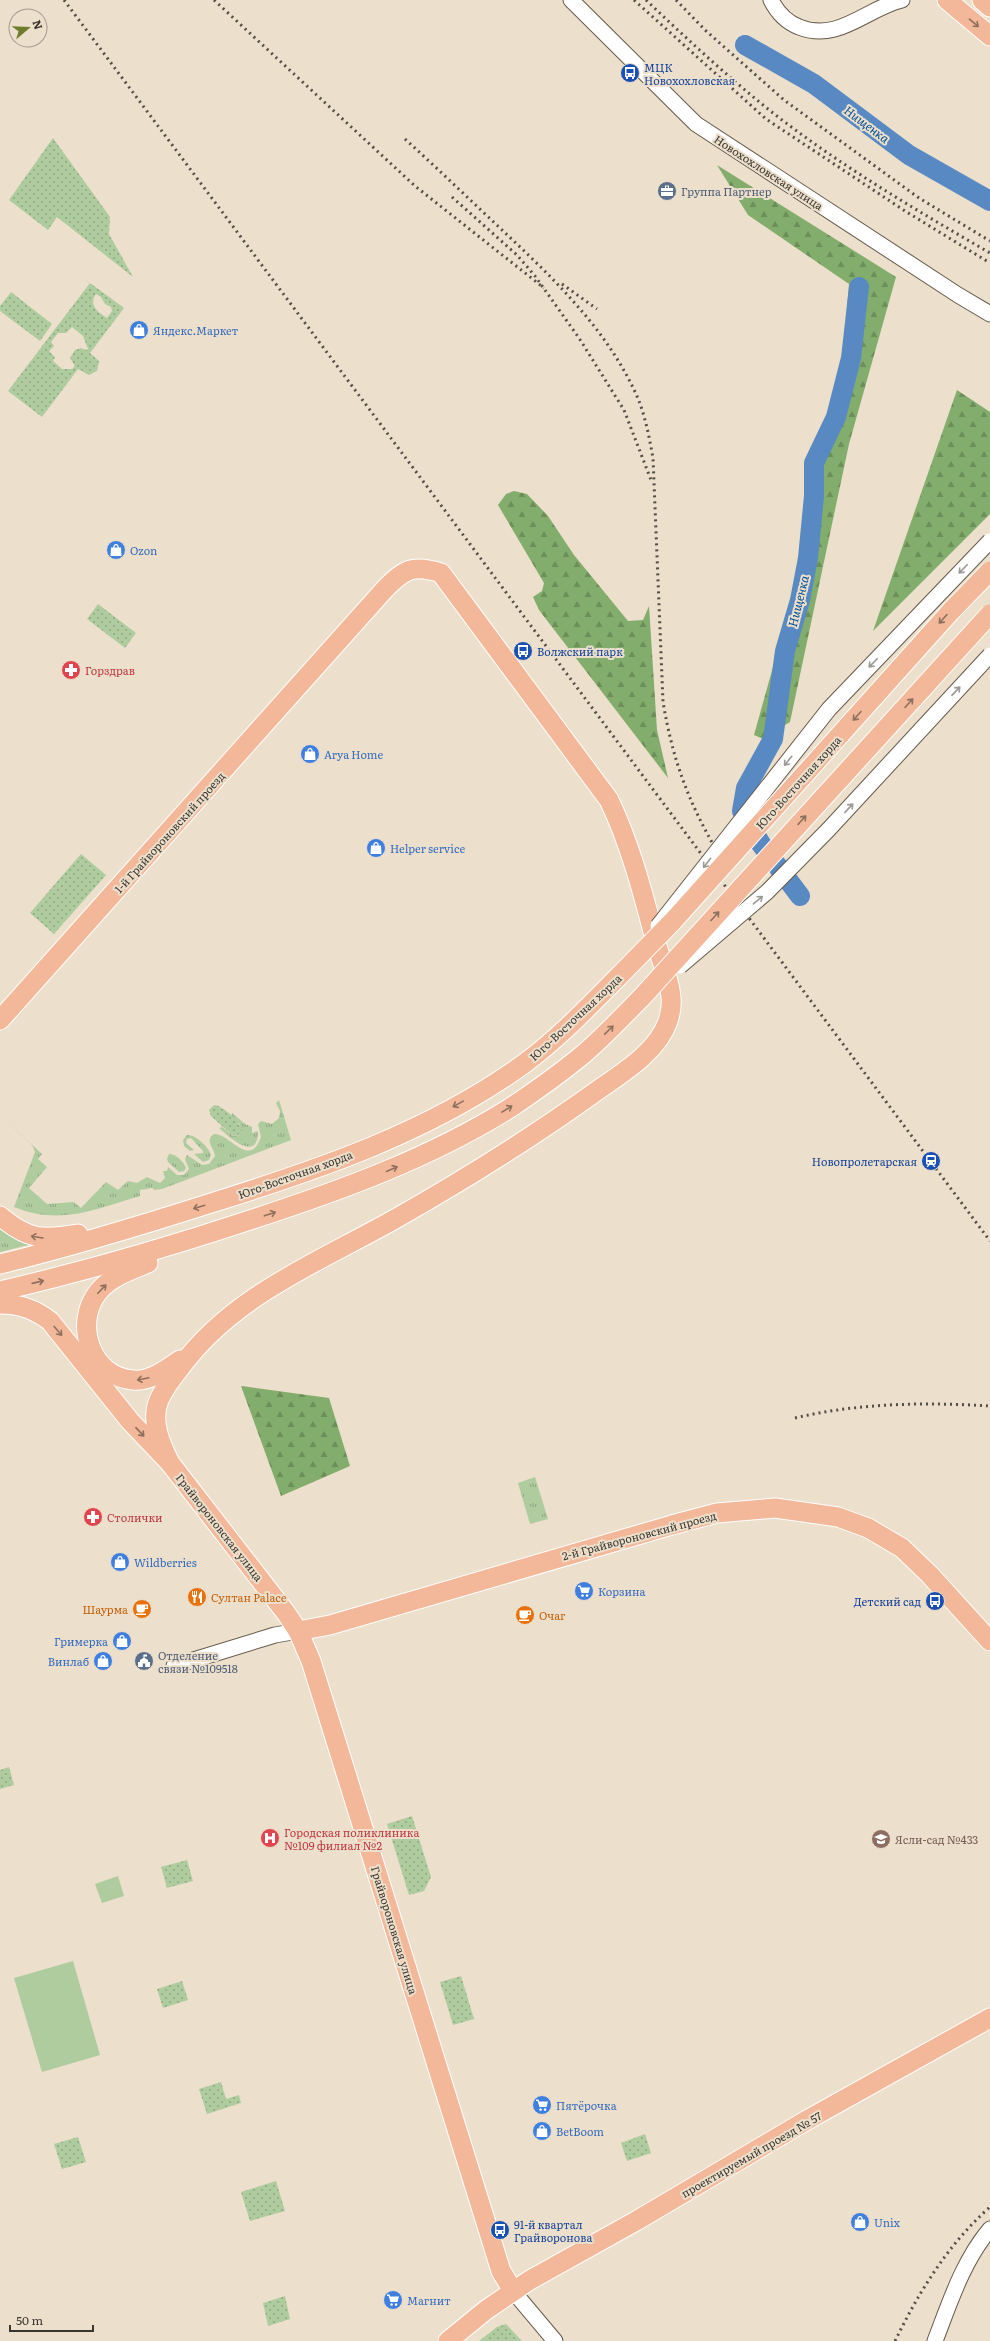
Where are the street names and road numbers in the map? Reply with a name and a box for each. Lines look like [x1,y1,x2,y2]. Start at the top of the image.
street label: Новохохловская улица [711,131,827,213]
street label: Юго-Восточная хорда [752,732,844,832]
street label: 1-й Грайвороновский проезд [110,768,228,896]
street label: Юго-Восточная хорда [525,970,625,1064]
street label: Юго-Восточная хорда [236,1146,354,1202]
street label: Грайвороновская улица [173,1470,267,1584]
street label: 2-й Грайвороновский проезд [560,1507,718,1563]
street label: Грайвороновская улица [368,1864,422,1996]
street label: проектируемый проезд № 57 [678,2107,825,2201]

